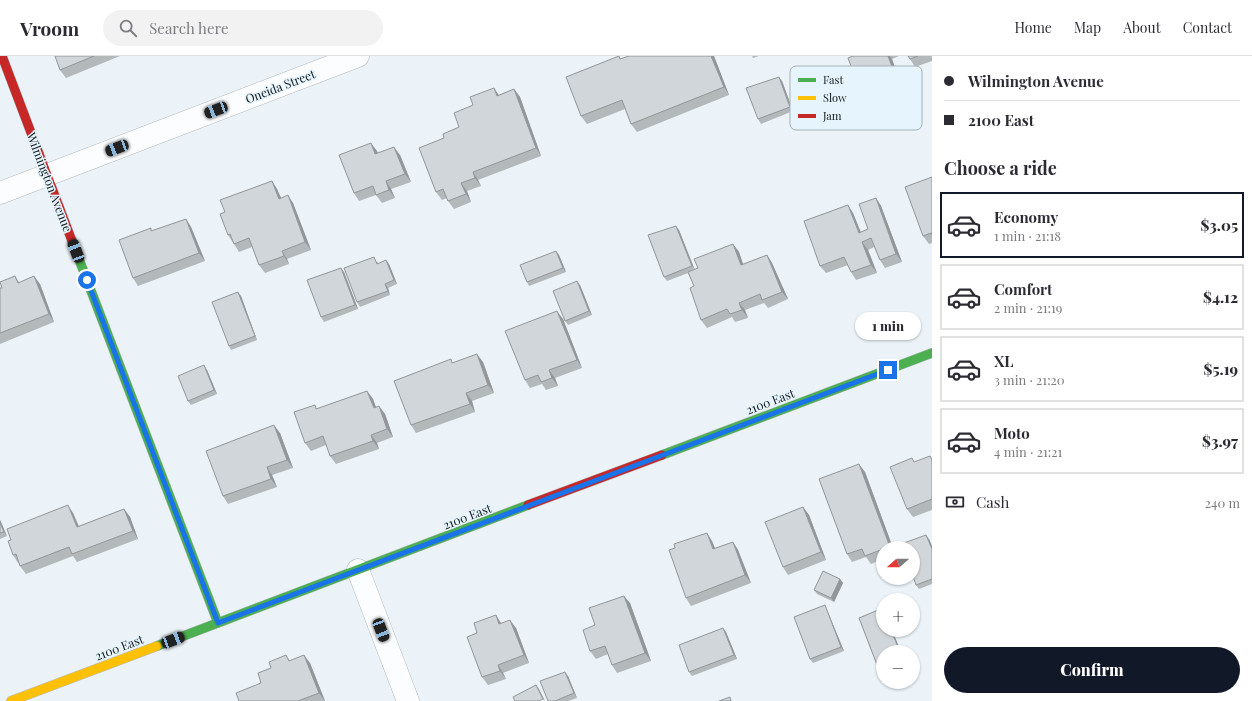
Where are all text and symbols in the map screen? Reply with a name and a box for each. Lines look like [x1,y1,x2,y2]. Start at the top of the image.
search box [103,10,383,46]
text: Vroom [20,15,79,41]
icon: search [117,17,139,39]
text: Search here [149,18,229,38]
text: Home [1014,18,1052,37]
text: Map [1074,18,1101,37]
text: About [1123,18,1161,37]
text: Contact [1183,18,1232,37]
street label: Oneida Street [243,65,318,107]
legend [790,66,922,130]
text: Wilmington Avenue [968,71,1104,91]
text: Fast [823,72,843,87]
text: Slow [823,90,847,105]
car [203,100,229,120]
text: Jam [822,108,842,123]
text: 2100 East [968,110,1034,130]
street label: Wilmington Avenue [23,129,76,234]
car [104,138,130,158]
text: Choose a ride [944,156,1057,180]
icon: car [946,207,982,243]
text: Economy [994,207,1058,227]
text: $3.05 [1201,215,1238,235]
text: 1 min · 21:18 [994,227,1061,244]
car [66,238,86,264]
route start [78,271,96,289]
icon: car [946,279,982,315]
text: Comfort [994,279,1052,299]
text: $4.12 [1203,287,1238,307]
text: 2 min · 21:19 [994,299,1062,316]
callout: 1 min [855,312,921,340]
text: 1 min [872,317,904,334]
icon: car [946,351,982,387]
text: XL [994,351,1014,371]
text: $5.19 [1204,359,1238,379]
route end [879,361,897,379]
text: 3 min · 21:20 [994,371,1065,388]
street label: 2100 East [744,384,797,418]
icon: car [946,423,982,459]
text: Moto [994,423,1030,443]
text: $3.97 [1202,431,1238,451]
text: 4 min · 21:21 [994,443,1062,460]
icon: cash [944,491,966,513]
text: Cash [976,492,1009,512]
text: 240 m [1205,494,1240,511]
street label: 2100 East [441,499,494,533]
north arrow [876,541,920,585]
map controls [876,541,920,689]
button: + [876,593,920,637]
car [371,617,391,643]
street label: 2100 East [93,630,146,664]
car [160,630,186,650]
button: − [876,645,920,689]
button: Confirm [944,647,1240,693]

